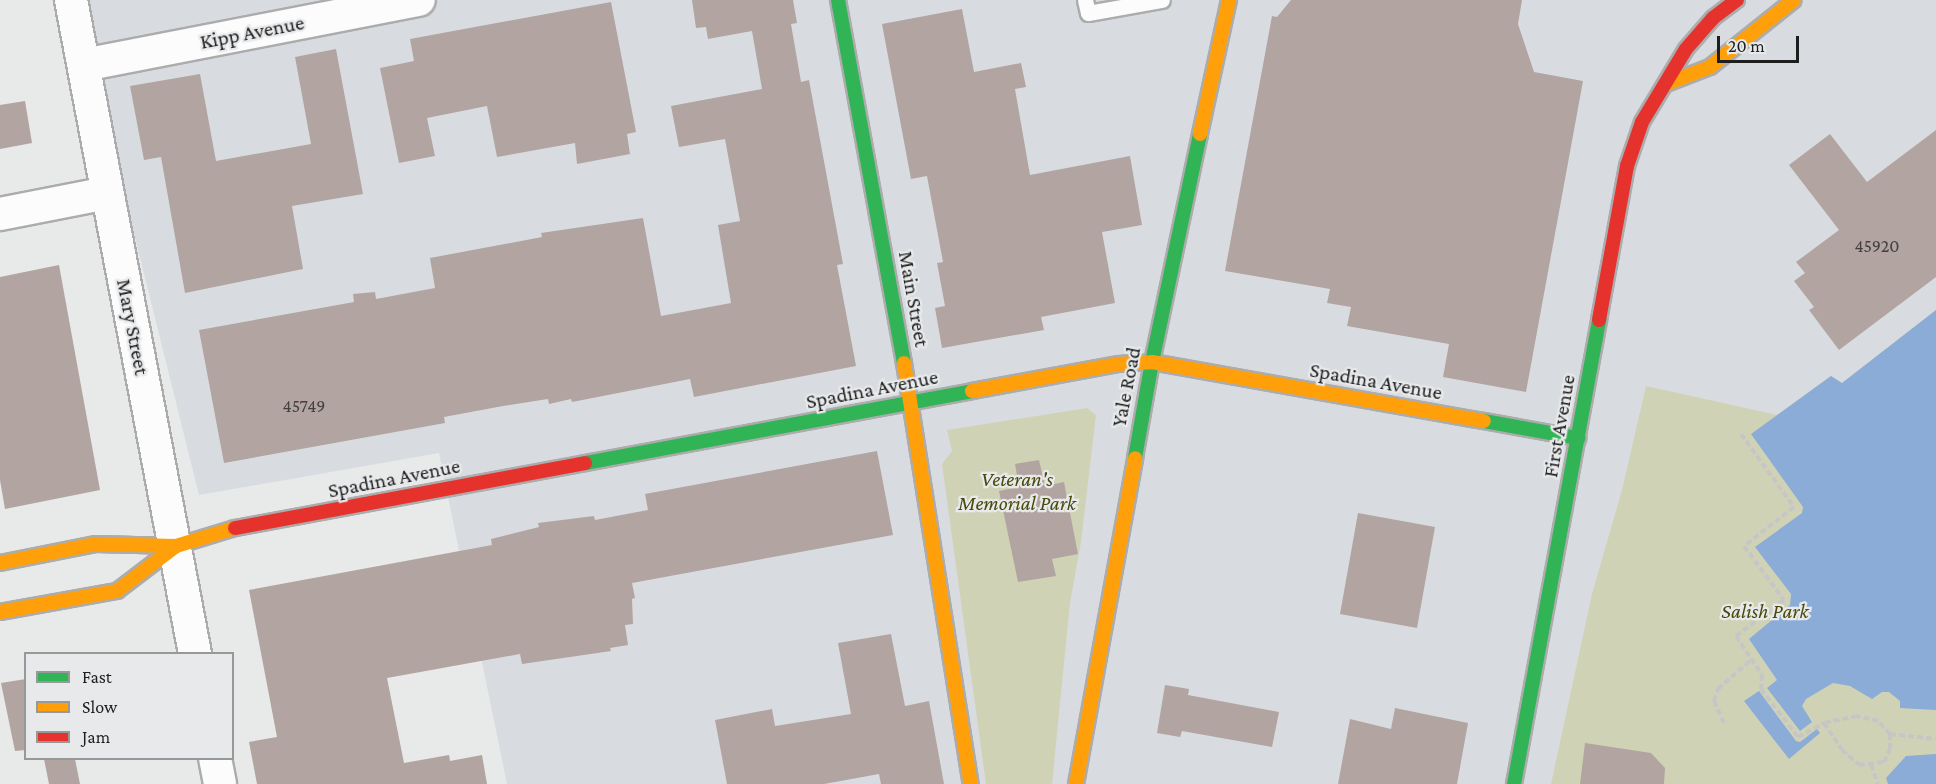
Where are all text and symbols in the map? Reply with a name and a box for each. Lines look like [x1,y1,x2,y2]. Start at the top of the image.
street label: Kipp Avenue [198,10,306,54]
scale bar [1720,24,1802,62]
text: 20 m [1728,36,1765,56]
house number: 45920 [1855,235,1899,257]
street label: Main Street [893,249,935,349]
street label: Mary Street [111,277,155,377]
street label: Yale Road [1106,345,1146,429]
street label: Spadina Avenue [1308,357,1444,405]
street label: Spadina Avenue [804,364,940,414]
street label: First Avenue [1538,373,1580,479]
house number: 45749 [283,395,325,417]
street label: Spadina Avenue [326,453,462,503]
park label: Veteran's Memorial Park [958,466,1076,516]
park label: Salish Park [1721,598,1809,624]
legend [24,652,234,760]
text: Fast [82,667,112,687]
text: Slow [82,697,117,717]
text: Jam [82,727,110,747]

